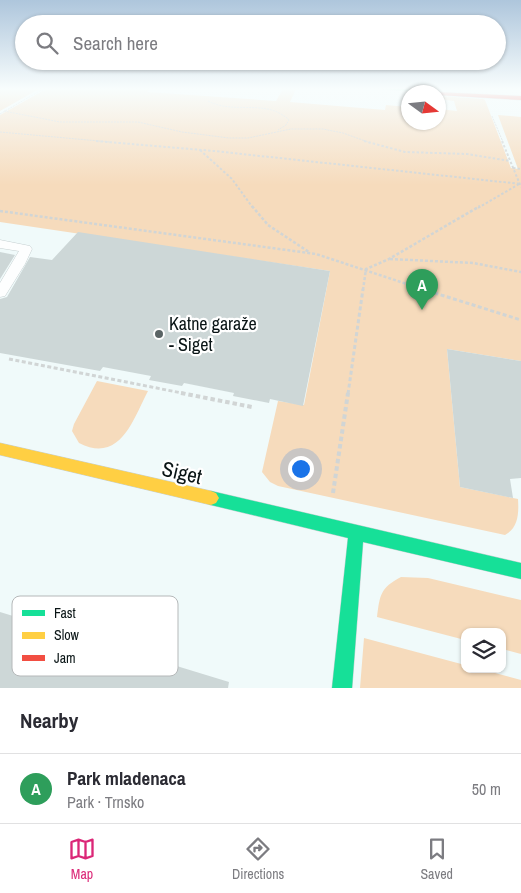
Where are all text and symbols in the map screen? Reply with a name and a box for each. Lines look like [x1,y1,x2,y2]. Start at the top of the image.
search box [15,15,506,70]
icon: search [33,29,61,57]
text: Search here [73,30,158,56]
north arrow [401,85,446,130]
pin: A [406,269,438,310]
place label: Katne garaže - Siget [169,311,257,357]
marker: Katne garaže - Siget [153,328,165,340]
street label: Siget [159,454,205,491]
your location [288,456,314,482]
legend [12,596,178,676]
text: Fast [54,604,76,622]
text: Slow [54,626,80,644]
map controls [461,628,506,673]
button: layers [461,628,506,673]
text: Jam [54,649,76,667]
text: Nearby [20,706,78,735]
text: Park mladenaca [67,765,186,791]
text: A [31,778,41,800]
text: 50 m [472,778,501,800]
text: Park · Trnsko [67,791,144,813]
tab: Map [68,835,96,883]
tab: Directions [232,835,284,883]
tab: Saved [420,835,453,883]

